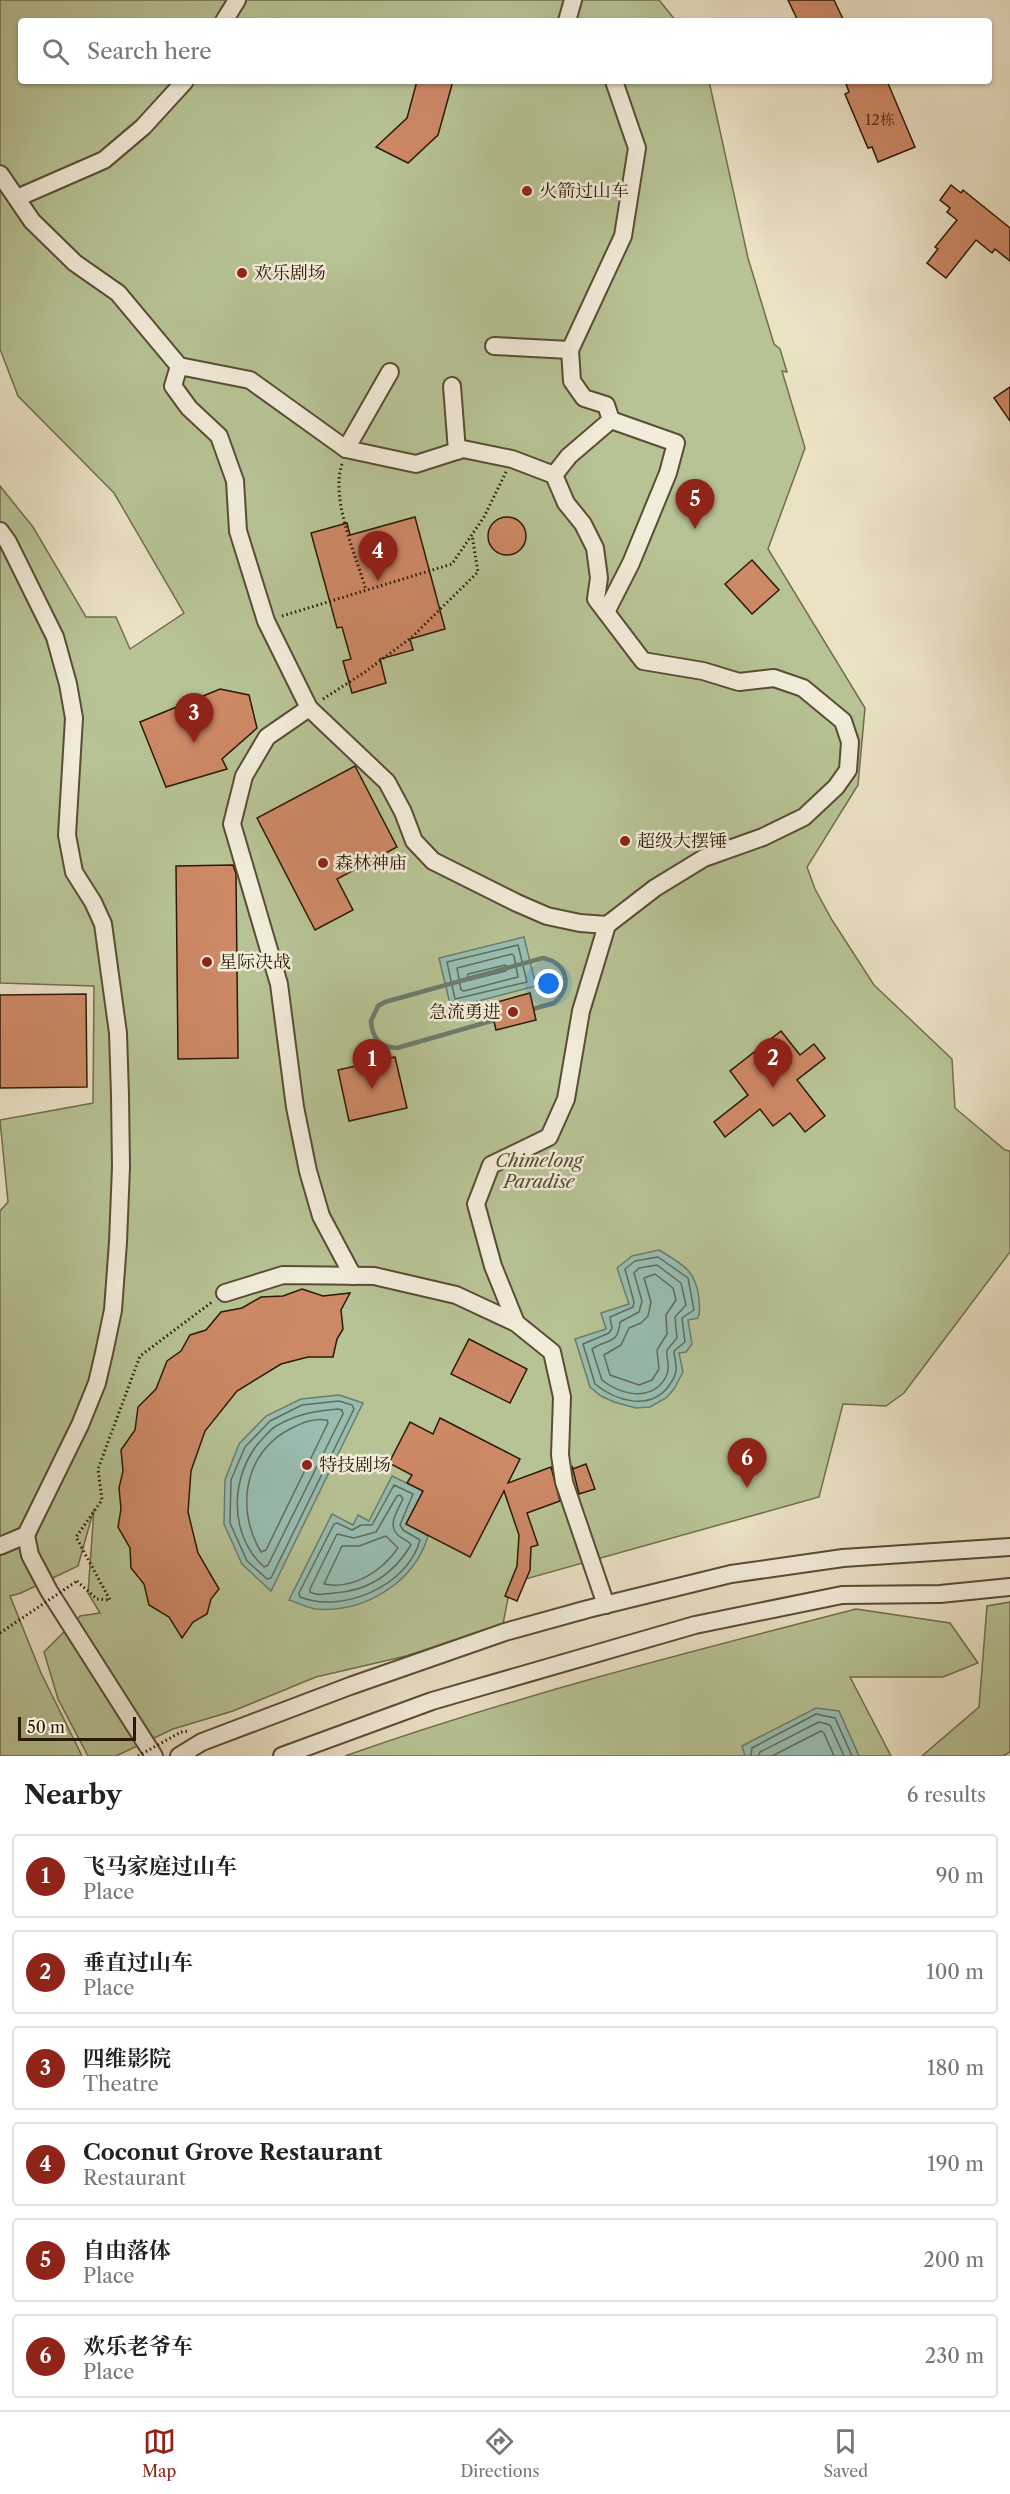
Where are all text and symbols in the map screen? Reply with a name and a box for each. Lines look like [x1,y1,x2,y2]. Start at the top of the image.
search box [18,18,992,84]
icon: search [39,35,72,68]
text: Search here [87,38,212,65]
house number: 12栋 [865,110,895,129]
place label: 火箭过山车 [539,180,629,202]
marker: 火箭过山车 [520,184,534,198]
place label: 欢乐剧场 [254,262,326,284]
marker: 欢乐剧场 [235,266,249,280]
pin: 5 [676,480,714,529]
pin: 4 [358,532,398,581]
pin: 3 [174,694,214,743]
place label: 超级大摆锤 [637,830,727,852]
marker: 超级大摆锤 [618,834,632,848]
place label: 森林神庙 [335,852,407,874]
marker: 森林神庙 [316,856,330,870]
place label: 星际决战 [219,951,291,973]
marker: 星际决战 [200,955,214,969]
your location [534,969,563,998]
place label: 急流勇进 [429,1001,501,1023]
marker: 急流勇进 [506,1005,520,1019]
pin: 2 [754,1038,792,1088]
pin: 1 [352,1040,392,1089]
park label: Chimelong Paradise [495,1150,585,1193]
pin: 6 [728,1438,766,1488]
place label: 特技剧场 [319,1454,391,1476]
marker: 特技剧场 [300,1458,314,1472]
scale bar [18,1714,136,1742]
text: 50 m [27,1717,65,1737]
text: Nearby [24,1779,122,1811]
text: 6 results [907,1783,986,1807]
text: 飞马家庭过山车 [83,1853,237,1880]
text: 1 [41,1864,50,1888]
text: 90 m [936,1864,984,1888]
text: Place [83,1880,134,1904]
text: 垂直过山车 [83,1949,193,1976]
text: 2 [40,1960,51,1984]
text: 100 m [926,1960,984,1984]
text: Place [83,1976,134,2000]
text: 四维影院 [83,2045,171,2072]
text: 3 [40,2056,51,2080]
text: 180 m [927,2056,984,2080]
text: Theatre [83,2072,159,2096]
text: Coconut Grove Restaurant [83,2139,382,2166]
text: 4 [40,2152,51,2176]
text: 190 m [927,2152,984,2176]
text: Restaurant [83,2166,186,2190]
text: 自由落体 [83,2237,171,2264]
text: 5 [40,2248,51,2272]
text: 200 m [923,2248,984,2272]
text: Place [83,2264,134,2288]
text: 欢乐老爷车 [83,2333,193,2360]
text: 6 [40,2344,51,2368]
text: 230 m [925,2344,984,2368]
text: Place [83,2360,134,2384]
tab: Map [142,2425,176,2481]
tab: Directions [460,2425,539,2481]
tab: Saved [824,2425,868,2481]

